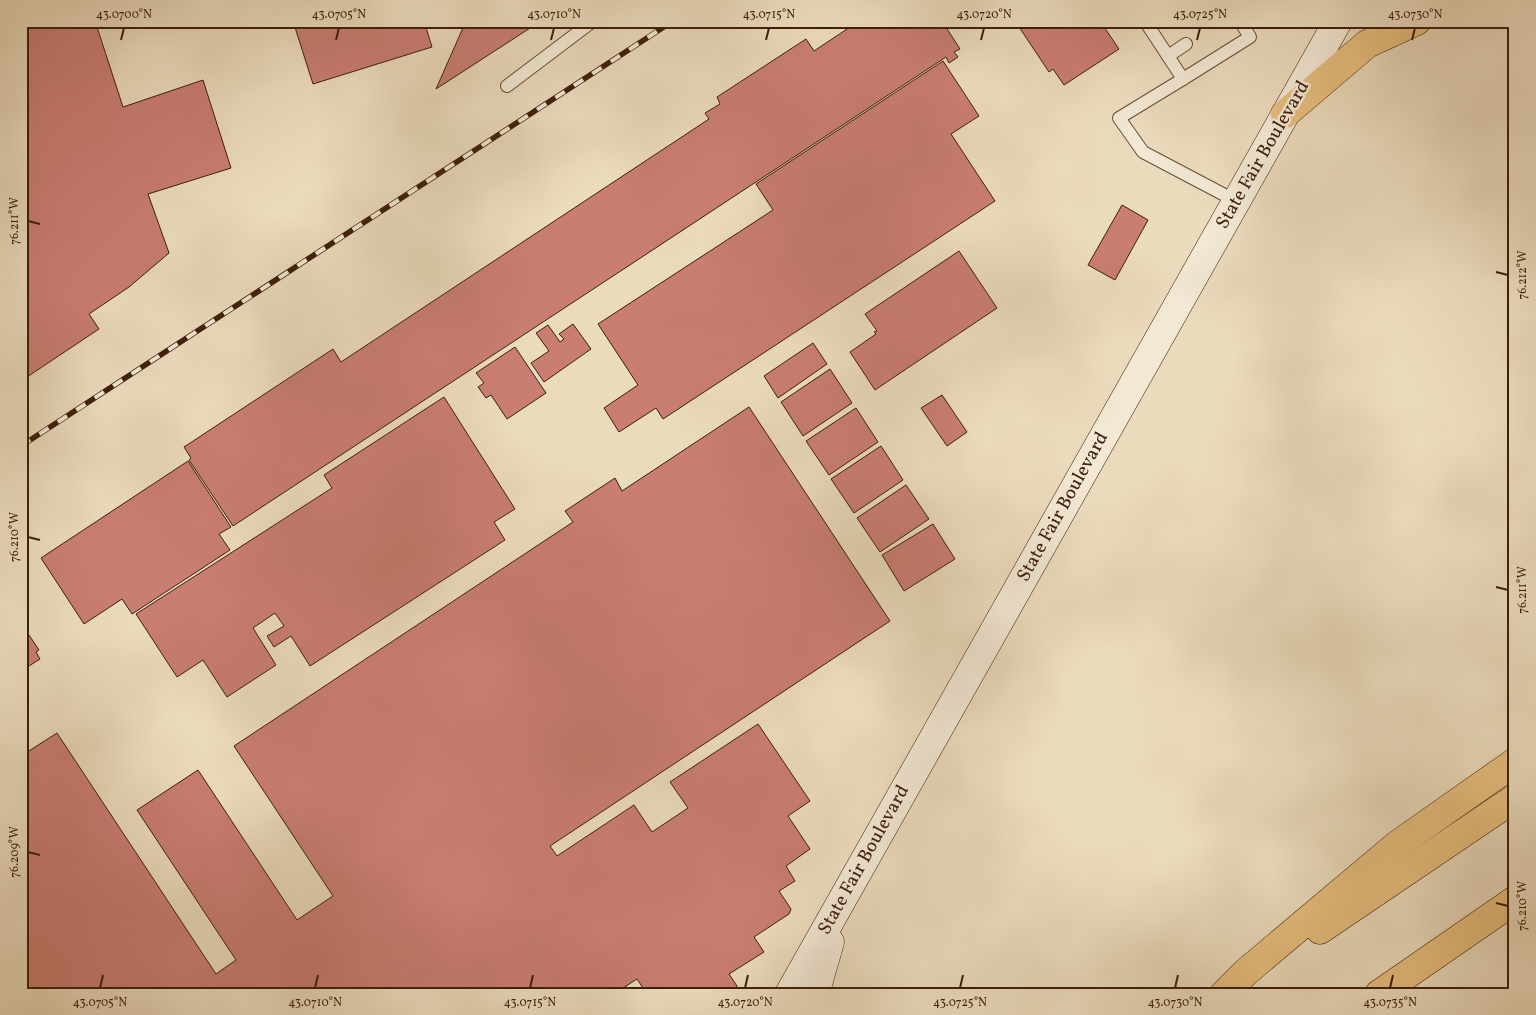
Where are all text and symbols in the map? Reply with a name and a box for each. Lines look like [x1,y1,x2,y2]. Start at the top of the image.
text: 43.0700°N [96,7,152,23]
text: 43.0705°N [312,7,366,23]
text: 43.0710°N [527,7,581,23]
text: 43.0715°N [743,7,795,23]
text: 43.0720°N [956,7,1012,23]
text: 43.0725°N [1173,7,1227,23]
text: 43.0730°N [1388,7,1442,23]
street label: State Fair Boulevard [1210,76,1316,234]
text: 76.211°W [7,197,23,245]
text: 76.212°W [1515,250,1531,300]
street label: State Fair Boulevard [1011,427,1115,587]
text: 76.210°W [7,512,23,562]
text: 76.211°W [1515,566,1531,614]
street label: State Fair Boulevard [812,780,916,940]
text: 76.209°W [7,826,23,878]
text: 76.210°W [1515,881,1531,931]
text: 43.0705°N [73,995,127,1011]
text: 43.0710°N [288,995,342,1011]
text: 43.0715°N [504,995,556,1011]
text: 43.0720°N [717,995,773,1011]
text: 43.0725°N [933,995,987,1011]
text: 43.0730°N [1148,995,1202,1011]
text: 43.0735°N [1363,995,1417,1011]

